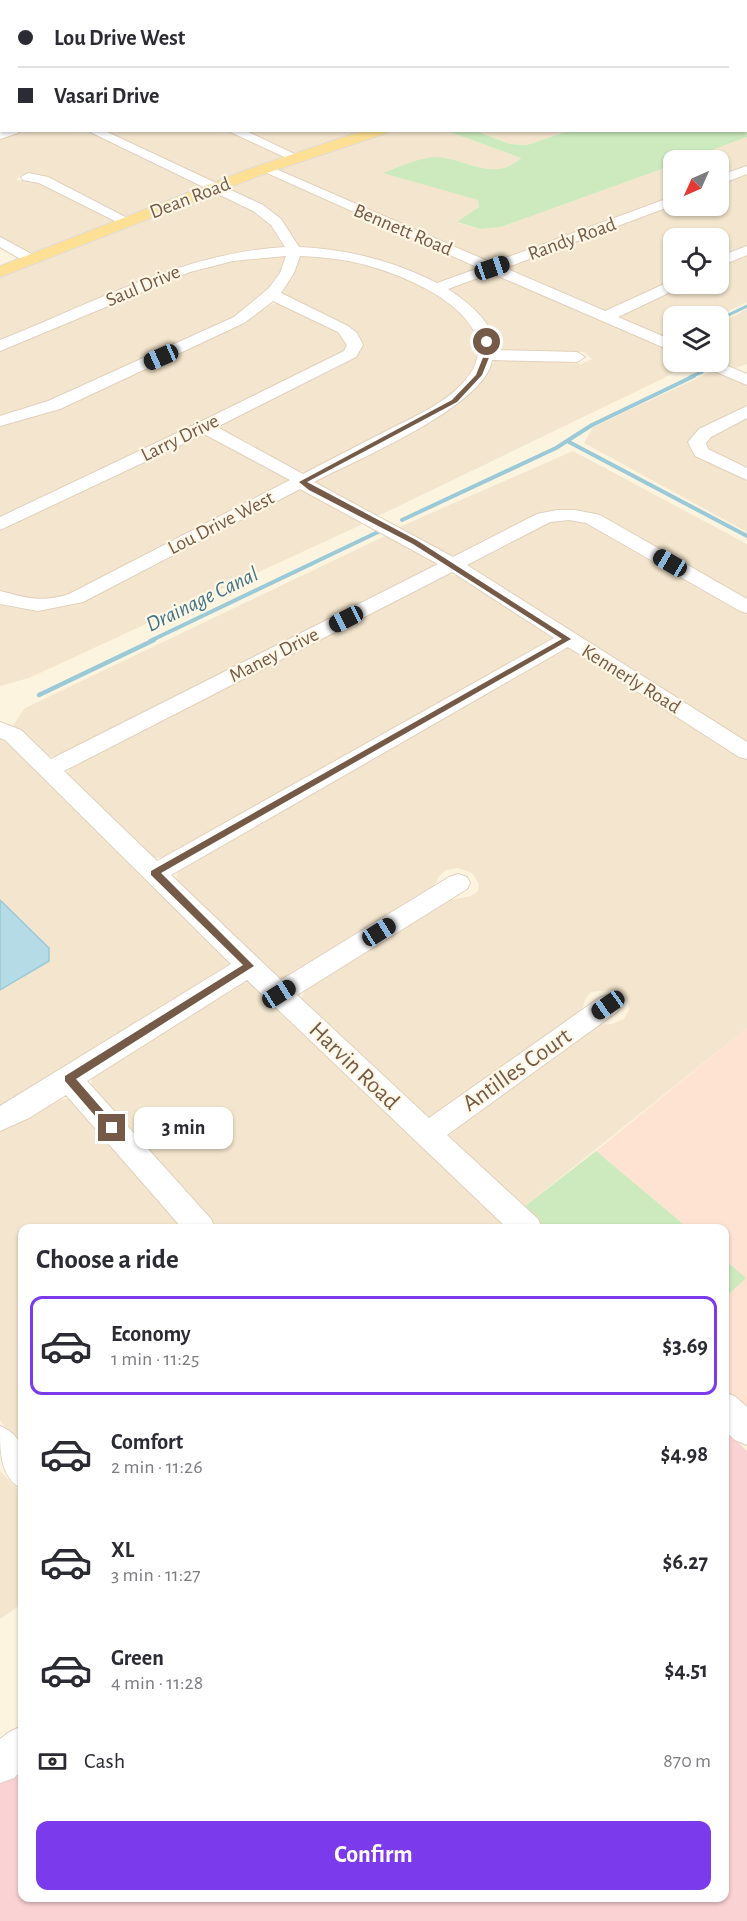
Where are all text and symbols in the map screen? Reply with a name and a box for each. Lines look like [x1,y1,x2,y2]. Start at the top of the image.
text: Lou Drive West [54,27,185,49]
text: Vasari Drive [54,85,160,107]
north arrow [663,150,729,216]
map controls [663,150,729,372]
street label: Dean Road [147,174,233,222]
street label: Bennett Road [351,200,455,260]
street label: Randy Road [525,214,619,264]
button: locate [663,228,729,294]
car [472,254,512,282]
street label: Saul Drive [103,261,183,311]
button: layers [663,306,729,372]
route start [473,328,500,355]
car [141,341,181,373]
street label: Larry Drive [138,411,222,465]
street label: Lou Drive West [165,487,278,558]
car [650,546,690,580]
water label: Drainage Canal [142,562,262,636]
car [326,603,366,635]
street label: Maney Drive [226,624,322,686]
street label: Kennerly Road [578,641,684,717]
car [359,915,399,949]
car [259,977,299,1011]
car [588,987,628,1023]
street label: Harvin Road [304,1017,404,1115]
street label: Antilles Court [458,1024,576,1116]
callout: 3 min [133,1107,232,1149]
route end [98,1114,125,1141]
text: 3 min [162,1118,205,1138]
text: Choose a ride [36,1246,179,1273]
icon: car [39,1319,93,1373]
text: Economy [111,1323,191,1345]
text: $3.69 [662,1335,708,1357]
text: 1 min · 11:25 [111,1349,199,1369]
icon: car [39,1427,93,1481]
text: Comfort [111,1431,183,1453]
text: $4.98 [661,1443,708,1465]
text: 2 min · 11:26 [111,1457,203,1477]
icon: car [39,1535,93,1589]
text: XL [111,1539,134,1561]
text: $6.27 [663,1551,708,1573]
text: 3 min · 11:27 [111,1565,201,1585]
icon: car [39,1643,93,1697]
text: Green [111,1647,164,1669]
text: $4.51 [665,1659,708,1681]
text: 4 min · 11:28 [111,1673,203,1693]
icon: cash [36,1745,69,1778]
text: Cash [84,1750,125,1772]
text: 870 m [663,1751,711,1771]
button: Confirm [36,1821,711,1890]

